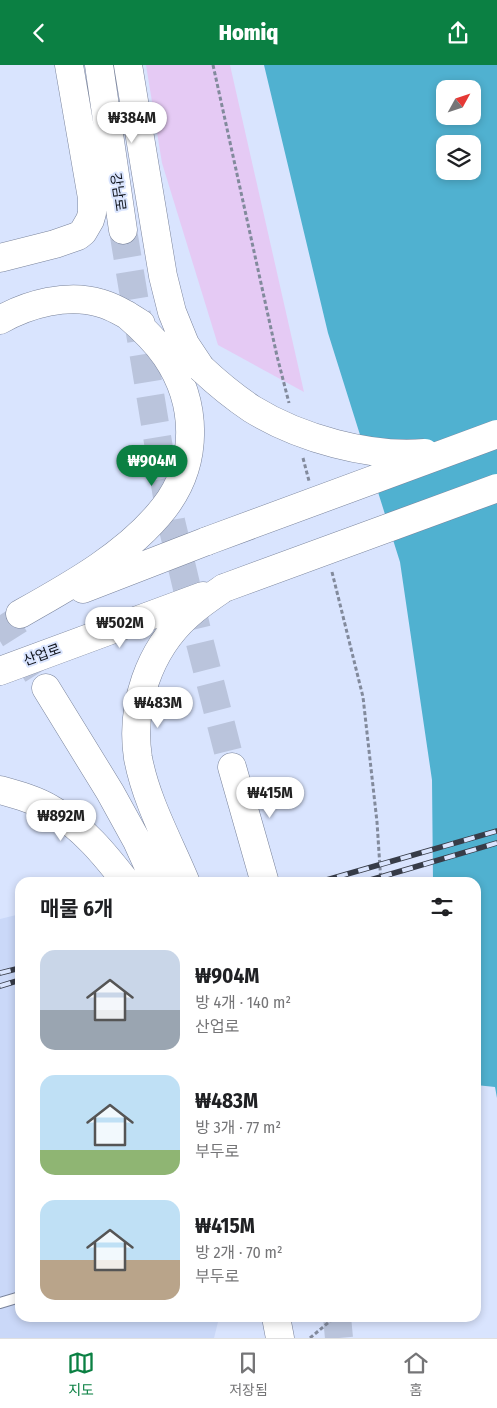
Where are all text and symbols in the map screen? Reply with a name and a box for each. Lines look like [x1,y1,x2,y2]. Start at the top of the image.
icon: back [25,19,53,47]
text: Homiq [219,19,278,46]
icon: share [444,19,472,47]
north arrow [436,80,481,125]
map controls [436,80,481,180]
pin: ₩384M [97,101,167,144]
text: ₩384M [108,108,156,127]
button: layers [436,135,481,180]
street label: 강남로 [107,172,129,212]
pin: ₩904M [117,445,187,487]
text: ₩904M [127,451,177,470]
pin: ₩502M [85,607,155,649]
text: ₩502M [96,613,144,632]
street label: 산업로 [21,640,63,670]
pin: ₩483M [123,687,193,729]
text: ₩483M [134,693,182,712]
pin: ₩415M [235,777,305,819]
text: ₩415M [247,783,293,802]
pin: ₩892M [26,799,96,842]
text: ₩892M [37,806,85,825]
icon: filters [428,893,456,921]
text: 매물 6개 [40,896,113,922]
text: ₩904M [195,963,259,989]
icon: home [80,970,140,1030]
text: 방 4개 · 140 m² [195,993,291,1012]
text: 산업로 [195,1017,239,1036]
text: ₩483M [195,1088,258,1114]
icon: home [80,1095,140,1155]
text: 방 3개 · 77 m² [195,1118,281,1137]
text: 부두로 [195,1142,239,1161]
text: ₩415M [195,1213,255,1239]
icon: home [80,1220,140,1280]
text: 방 2개 · 70 m² [195,1243,283,1262]
text: 부두로 [195,1267,239,1286]
tab: 지도 [67,1349,95,1399]
tab: 저장됨 [229,1349,268,1399]
tab: 홈 [402,1349,430,1399]

